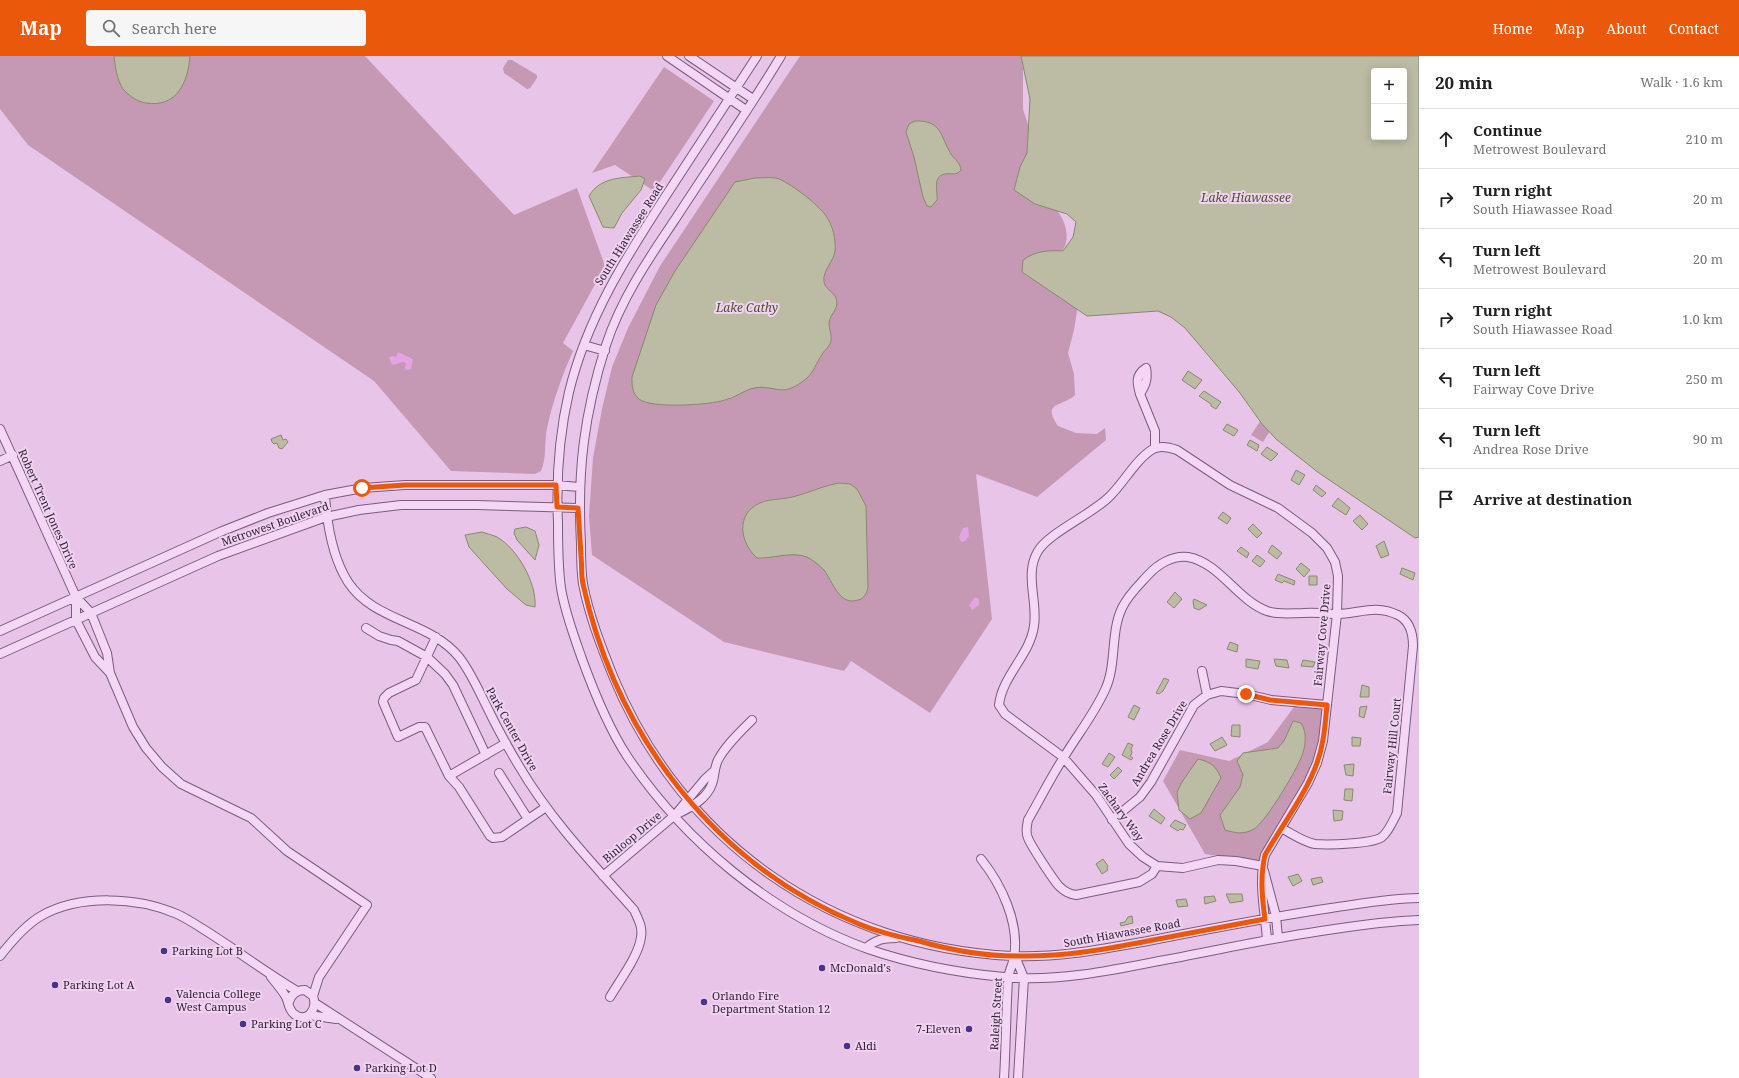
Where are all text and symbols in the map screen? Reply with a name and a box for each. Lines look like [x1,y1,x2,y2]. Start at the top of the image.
search box [86,10,366,46]
text: Map [20,15,62,41]
icon: search [100,17,122,39]
text: Search here [132,18,217,38]
text: Home [1493,19,1533,38]
text: Map [1555,19,1584,38]
text: About [1606,19,1647,38]
text: Contact [1669,19,1719,38]
map controls [1371,68,1407,140]
button: + [1371,68,1407,104]
text: 20 min [1435,71,1493,94]
text: Walk · 1.6 km [1640,73,1723,91]
button: − [1371,104,1407,140]
text: Continue [1473,120,1542,140]
icon: ahead [1435,128,1457,150]
text: 210 m [1686,130,1723,148]
text: Metrowest Boulevard [1473,140,1607,158]
street label: South Hiawassee Road [591,179,666,288]
text: Turn right [1473,180,1552,200]
icon: right [1435,188,1457,210]
water label: Lake Hiawassee [1200,189,1291,206]
text: 20 m [1693,190,1723,208]
text: South Hiawassee Road [1473,200,1613,218]
text: Turn left [1473,240,1541,260]
icon: left [1435,248,1457,270]
text: 20 m [1693,250,1723,268]
text: Metrowest Boulevard [1473,260,1607,278]
water label: Lake Cathy [715,299,778,316]
text: Turn right [1473,300,1552,320]
icon: right [1435,308,1457,330]
text: 1.0 km [1682,310,1723,328]
text: South Hiawassee Road [1473,320,1613,338]
text: Turn left [1473,360,1541,380]
icon: left [1435,368,1457,390]
text: 250 m [1686,370,1723,388]
text: Fairway Cove Drive [1473,380,1594,398]
text: Turn left [1473,420,1541,440]
icon: left [1435,428,1457,450]
text: 90 m [1693,430,1723,448]
text: Andrea Rose Drive [1473,440,1589,458]
street label: Robert Trent Jones Drive [15,446,82,571]
route start [353,479,371,497]
icon: arrive [1435,488,1457,510]
text: Arrive at destination [1473,489,1632,509]
street label: Metrowest Boulevard [219,498,331,549]
street label: Fairway Cove Drive [1310,583,1333,687]
street label: Park Center Drive [483,684,542,774]
route end [1237,685,1255,703]
street label: Andrea Rose Drive [1127,697,1190,789]
street label: Fairway Hill Court [1379,697,1404,795]
street label: Zachary Way [1095,780,1148,844]
street label: Binloop Drive [599,808,664,866]
street label: South Hiawassee Road [1062,915,1182,950]
place label: Parking Lot B [172,943,243,958]
marker: Parking Lot B [159,946,169,956]
place label: McDonald's [830,960,891,975]
marker: McDonald's [817,963,827,973]
place label: Parking Lot A [63,977,135,992]
street label: Raleigh Street [986,977,1005,1051]
marker: Parking Lot A [50,980,60,990]
place label: Valencia College West Campus [176,986,261,1014]
place label: Orlando Fire Department Station 12 [712,988,830,1016]
marker: Valencia College West Campus [163,995,173,1005]
marker: Orlando Fire Department Station 12 [699,997,709,1007]
place label: Parking Lot C [251,1016,322,1031]
marker: Parking Lot C [238,1019,248,1029]
place label: 7-Eleven [916,1021,961,1036]
marker: 7-Eleven [964,1024,974,1034]
place label: Aldi [855,1038,877,1053]
marker: Aldi [842,1041,852,1051]
place label: Parking Lot D [365,1060,437,1075]
marker: Parking Lot D [352,1063,362,1073]

